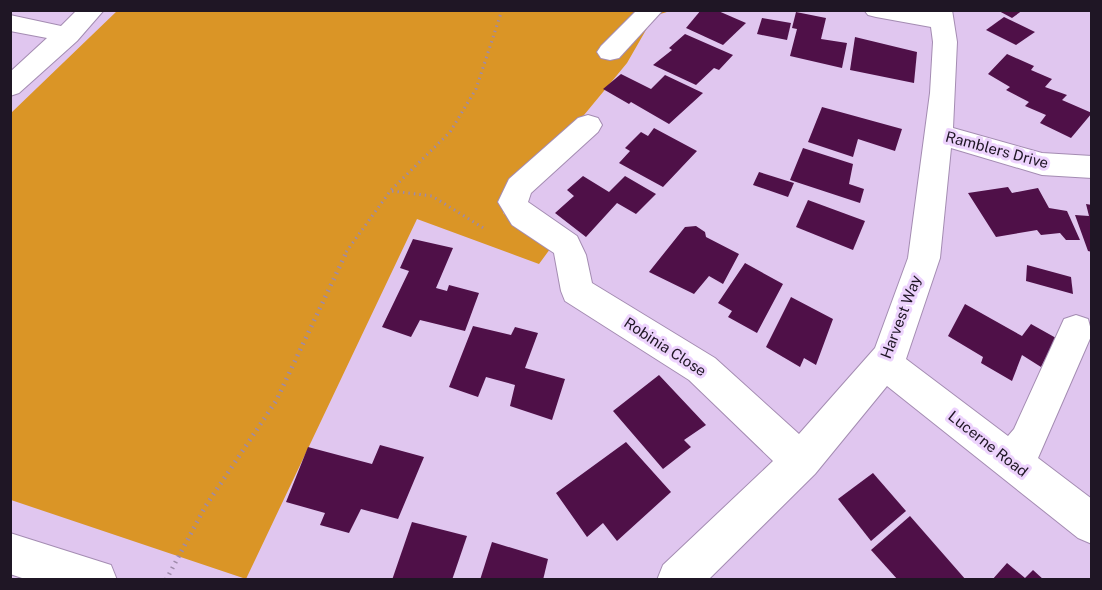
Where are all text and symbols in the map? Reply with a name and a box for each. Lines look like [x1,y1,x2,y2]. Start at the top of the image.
street label: Ramblers Drive [944,128,1050,171]
street label: Harvest Way [877,273,924,361]
street label: Robinia Close [621,314,710,379]
street label: Lucerne Road [945,407,1031,480]

